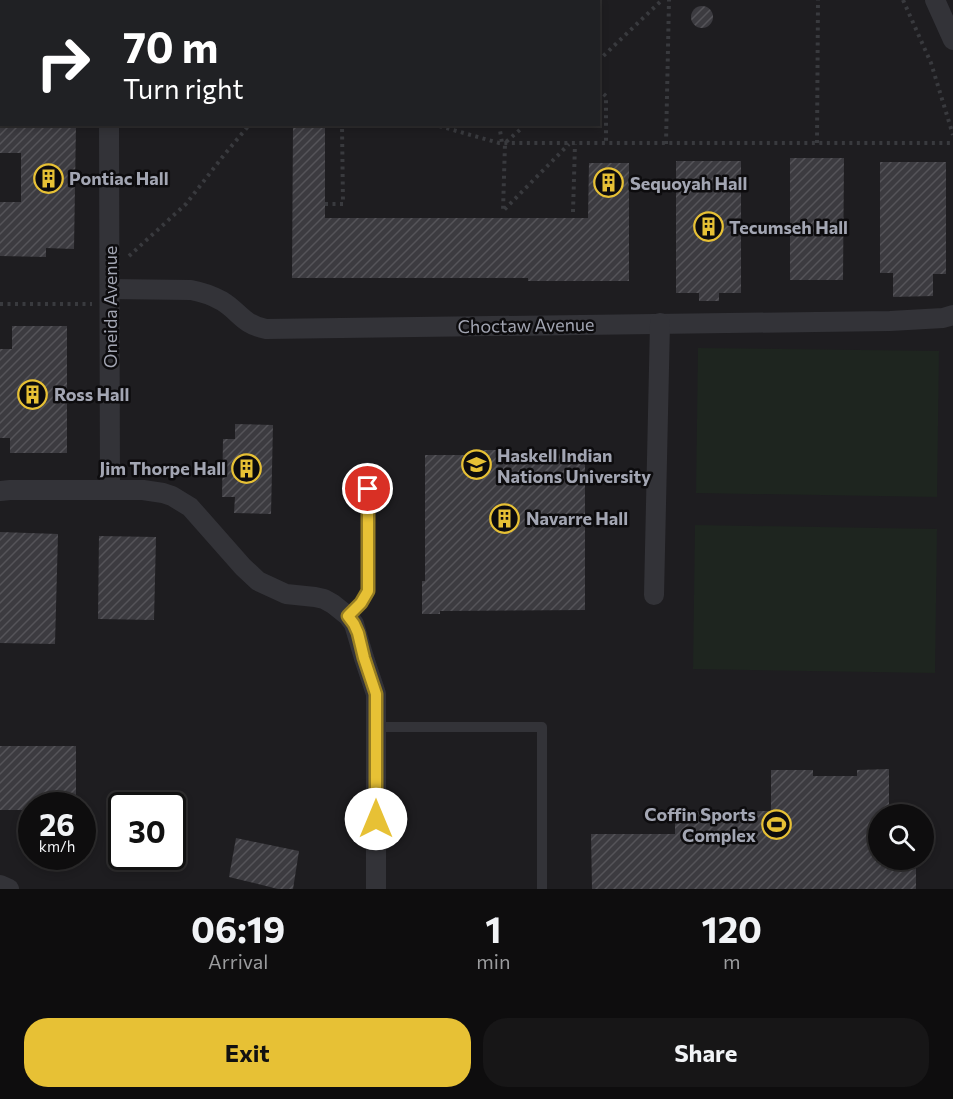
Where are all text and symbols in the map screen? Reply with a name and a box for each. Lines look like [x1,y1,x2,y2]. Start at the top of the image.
text: 70 m [123,20,218,72]
icon: right [24,24,102,102]
text: Turn right [123,72,243,105]
building icon: Pontiac Hall [32,162,64,194]
place label: Pontiac Hall [69,167,169,189]
building icon: Sequoyah Hall [593,167,625,199]
place label: Sequoyah Hall [630,172,747,194]
building icon: Tecumseh Hall [692,211,724,243]
place label: Tecumseh Hall [729,216,848,238]
street label: Oneida Avenue [99,246,121,368]
street label: Choctaw Avenue [457,313,595,337]
building icon: Ross Hall [17,378,49,410]
place label: Ross Hall [54,383,129,405]
place label: Haskell Indian Nations University [497,444,651,487]
school or university icon: Haskell Indian Nations University [460,449,492,481]
building icon: Jim Thorpe Hall [231,452,263,484]
place label: Jim Thorpe Hall [100,457,226,479]
pin [342,463,393,514]
icon: arrive [351,472,384,505]
building icon: Navarre Hall [489,502,521,534]
place label: Navarre Hall [526,507,628,529]
position arrow [344,787,408,851]
speed limit sign: 30 [108,792,186,870]
place label: Coffin Sports Complex [644,803,756,846]
map controls [868,804,934,870]
button: search [868,804,934,870]
text: 26 [39,805,75,842]
sports icon: Coffin Sports Complex [761,808,793,840]
text: km/h [39,837,75,855]
text: 06:19 [191,906,285,950]
text: 1 [485,906,501,950]
text: 120 [701,906,762,950]
text: Arrival [208,949,268,973]
text: min [476,949,510,973]
text: m [723,949,740,973]
button: Exit [24,1018,471,1087]
button: Share [483,1018,929,1087]

